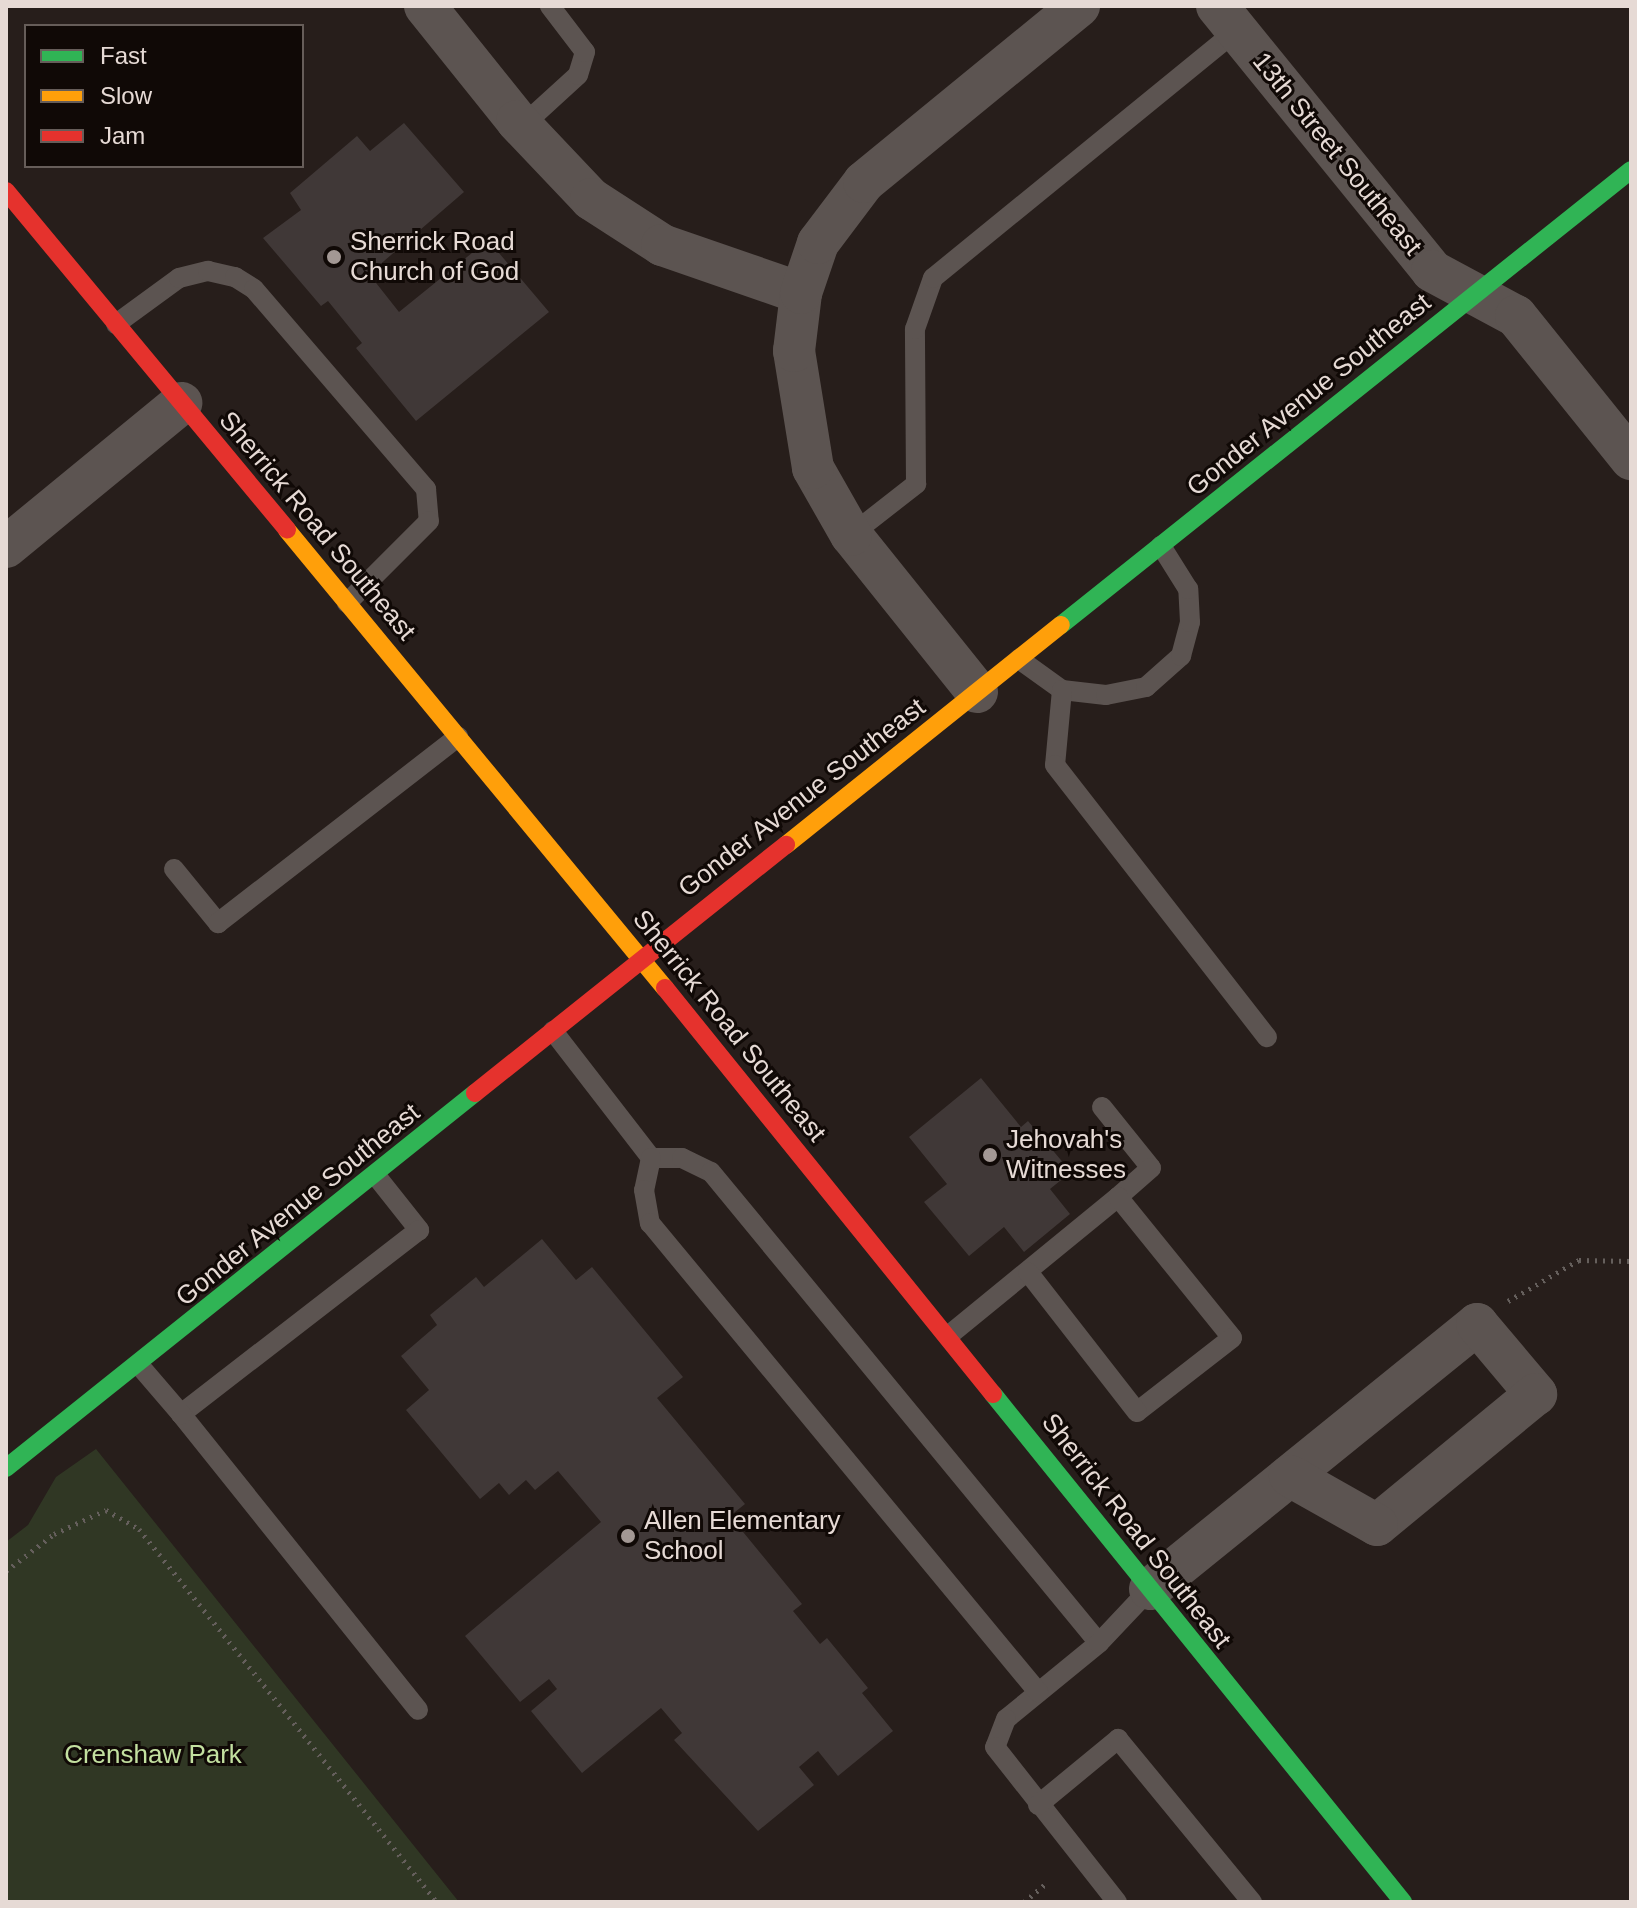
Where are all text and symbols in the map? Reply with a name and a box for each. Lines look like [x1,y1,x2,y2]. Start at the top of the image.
legend [24,24,304,168]
text: Fast [100,42,147,69]
street label: 13th Street Southeast [1246,46,1428,262]
text: Slow [100,82,152,109]
text: Jam [100,122,145,149]
place label: Sherrick Road Church of God [350,226,519,288]
marker: Sherrick Road Church of God [325,248,343,266]
street label: Gonder Avenue Southeast [1180,287,1438,503]
street label: Sherrick Road Southeast [212,405,422,647]
street label: Gonder Avenue Southeast [672,692,932,904]
street label: Sherrick Road Southeast [626,904,832,1148]
street label: Gonder Avenue Southeast [169,1097,427,1313]
place label: Jehovah's Witnesses [1006,1124,1126,1186]
marker: Jehovah's Witnesses [981,1146,999,1164]
street label: Sherrick Road Southeast [1035,1408,1237,1654]
place label: Allen Elementary School [644,1505,841,1566]
marker: Allen Elementary School [619,1527,637,1545]
park label: Crenshaw Park [64,1739,242,1771]

